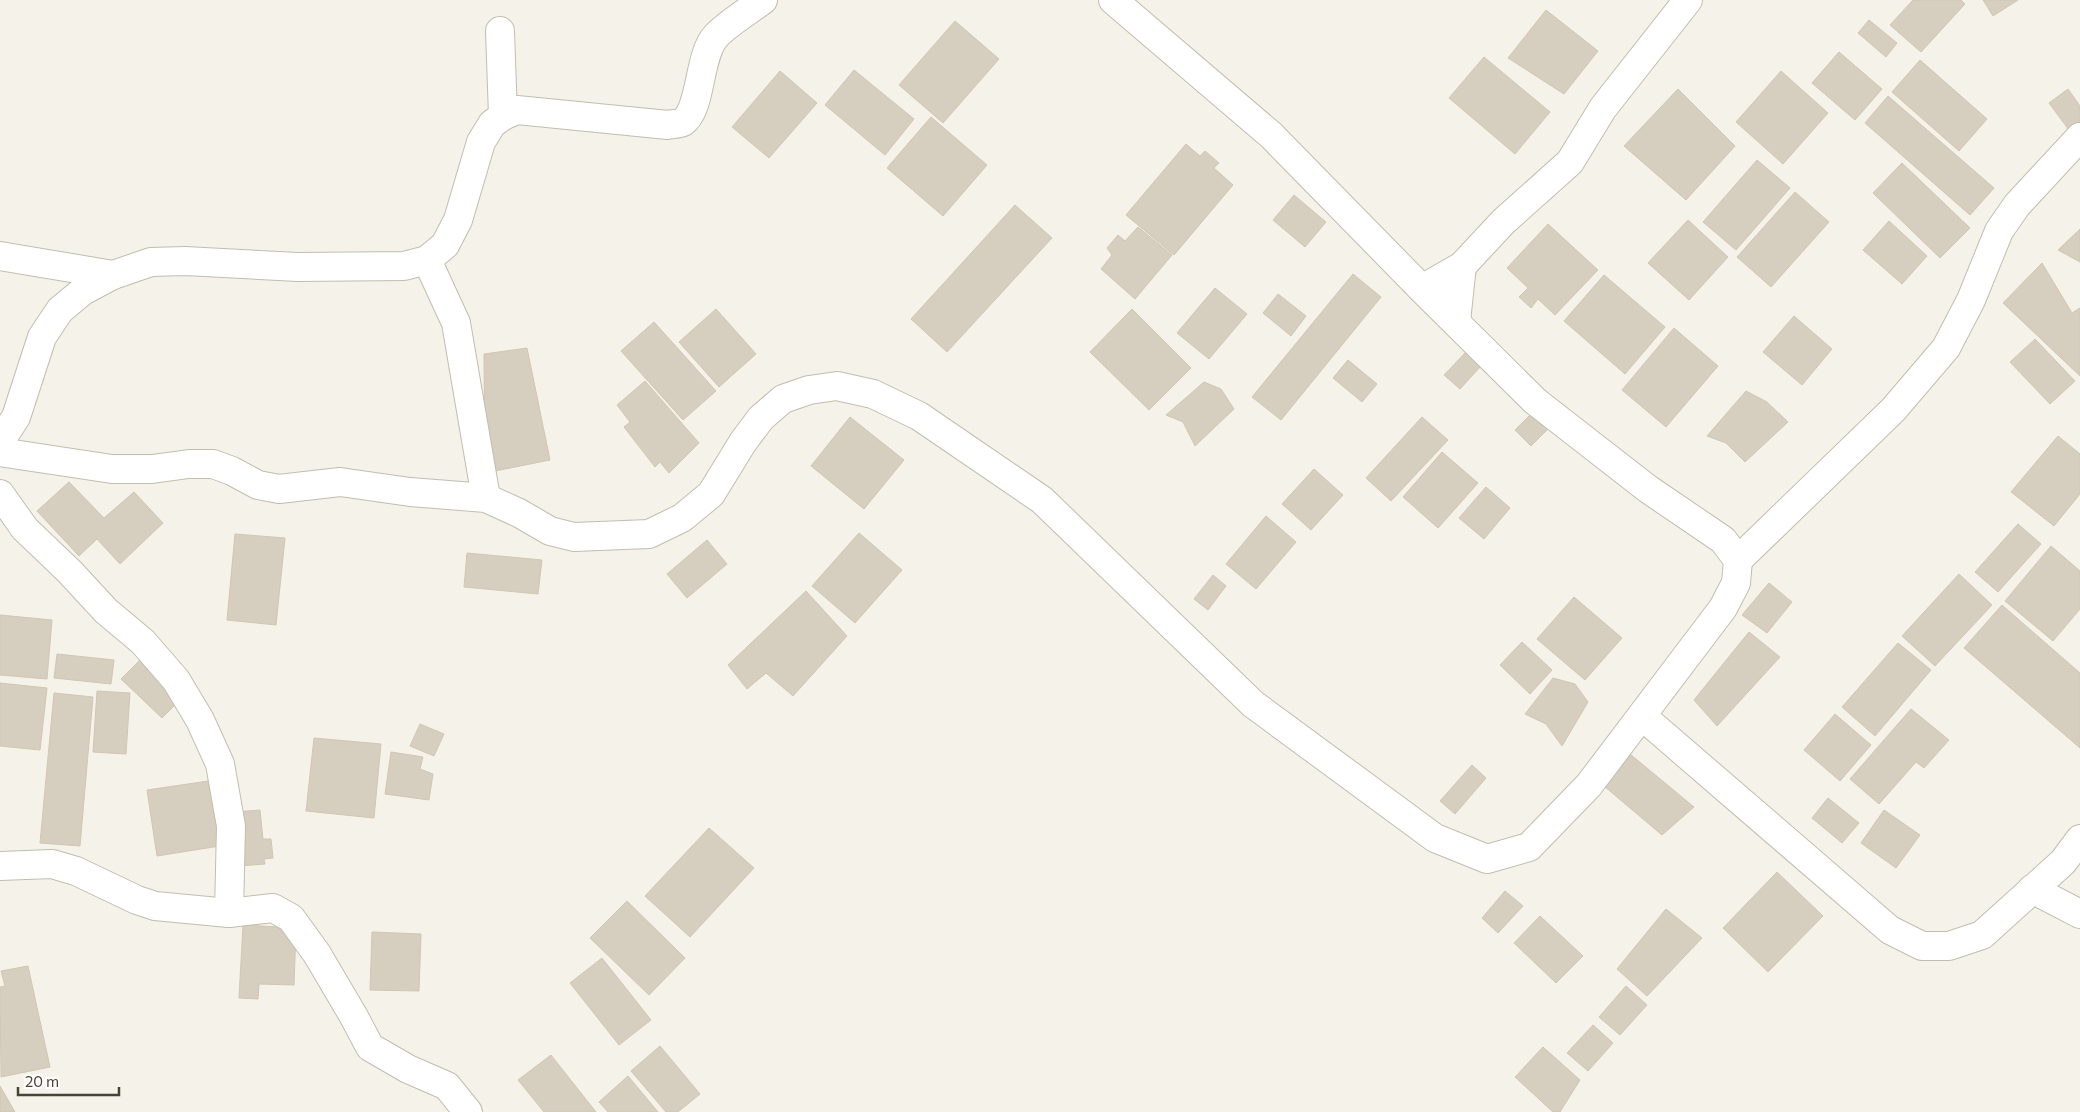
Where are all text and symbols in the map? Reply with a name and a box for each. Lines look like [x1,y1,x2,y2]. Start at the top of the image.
scale bar [18,1064,119,1096]
text: 20 m [25,1072,59,1090]

